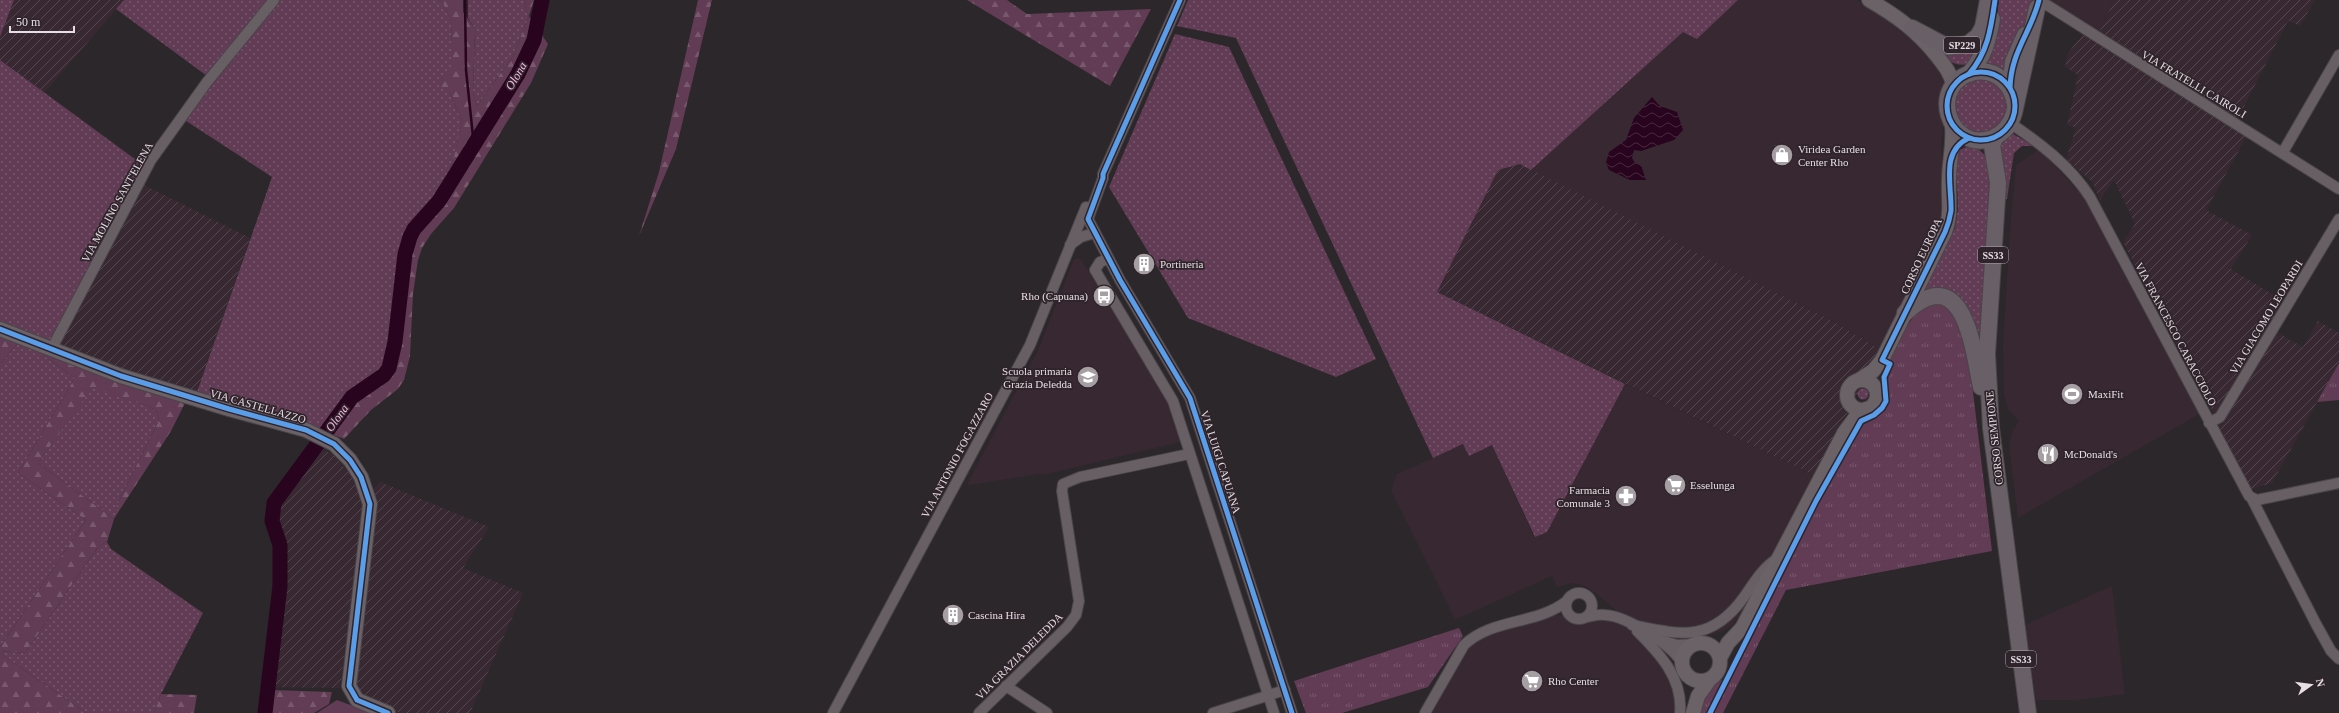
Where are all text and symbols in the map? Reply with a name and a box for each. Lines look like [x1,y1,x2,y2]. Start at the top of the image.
scale bar [10,8,74,34]
text: 50 m [16,15,41,29]
road number: SP229 [1944,37,1980,53]
street label: VIA FRATELLI CAIROLI [2140,48,2249,120]
water label: Olona [502,60,530,92]
street label: VIA MOLINO SANT'ELENA [79,140,155,264]
shop icon: Viridea Garden Center Rho [1769,142,1795,168]
place label: Viridea Garden Center Rho [1798,143,1866,168]
street label: CORSO EUROPA [1898,216,1944,296]
road number: SS33 [1978,247,2008,263]
building icon: Portineria [1131,251,1157,277]
place label: Portineria [1160,258,1203,270]
street label: VIA GIACOMO LEOPARDI [2227,258,2305,376]
street label: VIA FRANCESCO CARACCIOLO [2133,260,2219,408]
bus stop icon: Rho (Capuana) [1091,283,1117,309]
place label: Rho (Capuana) [1021,290,1088,303]
school or university icon: Scuola primaria Grazia Deledda [1075,364,1101,390]
place label: Scuola primaria Grazia Deledda [1002,365,1072,390]
sports icon: MaxiFit [2059,381,2085,407]
street label: VIA CASTELLAZZO [209,387,307,425]
place label: MaxiFit [2088,388,2123,400]
street label: VIA ANTONIO FOGAZZARO [919,390,995,520]
street label: CORSO SEMPIONE [1983,390,2005,486]
water label: Olona [323,402,351,434]
street label: VIA LUIGI CAPUANA [1199,409,1243,515]
restaurant icon: McDonald's [2035,441,2061,467]
place label: McDonald's [2064,448,2117,460]
supermarket icon: Esselunga [1662,472,1688,498]
place label: Esselunga [1690,479,1735,491]
pharmacy icon: Farmacia Comunale 3 [1613,483,1639,509]
place label: Farmacia Comunale 3 [1557,484,1610,509]
building icon: Cascina Hira [940,602,966,628]
place label: Cascina Hira [968,609,1025,621]
street label: VIA GRAZIA DELEDDA [973,610,1065,702]
road number: SS33 [2006,651,2036,667]
north arrow [2291,665,2331,705]
supermarket icon: Rho Center [1519,668,1545,694]
place label: Rho Center [1548,675,1599,687]
text: N [2314,677,2327,688]

